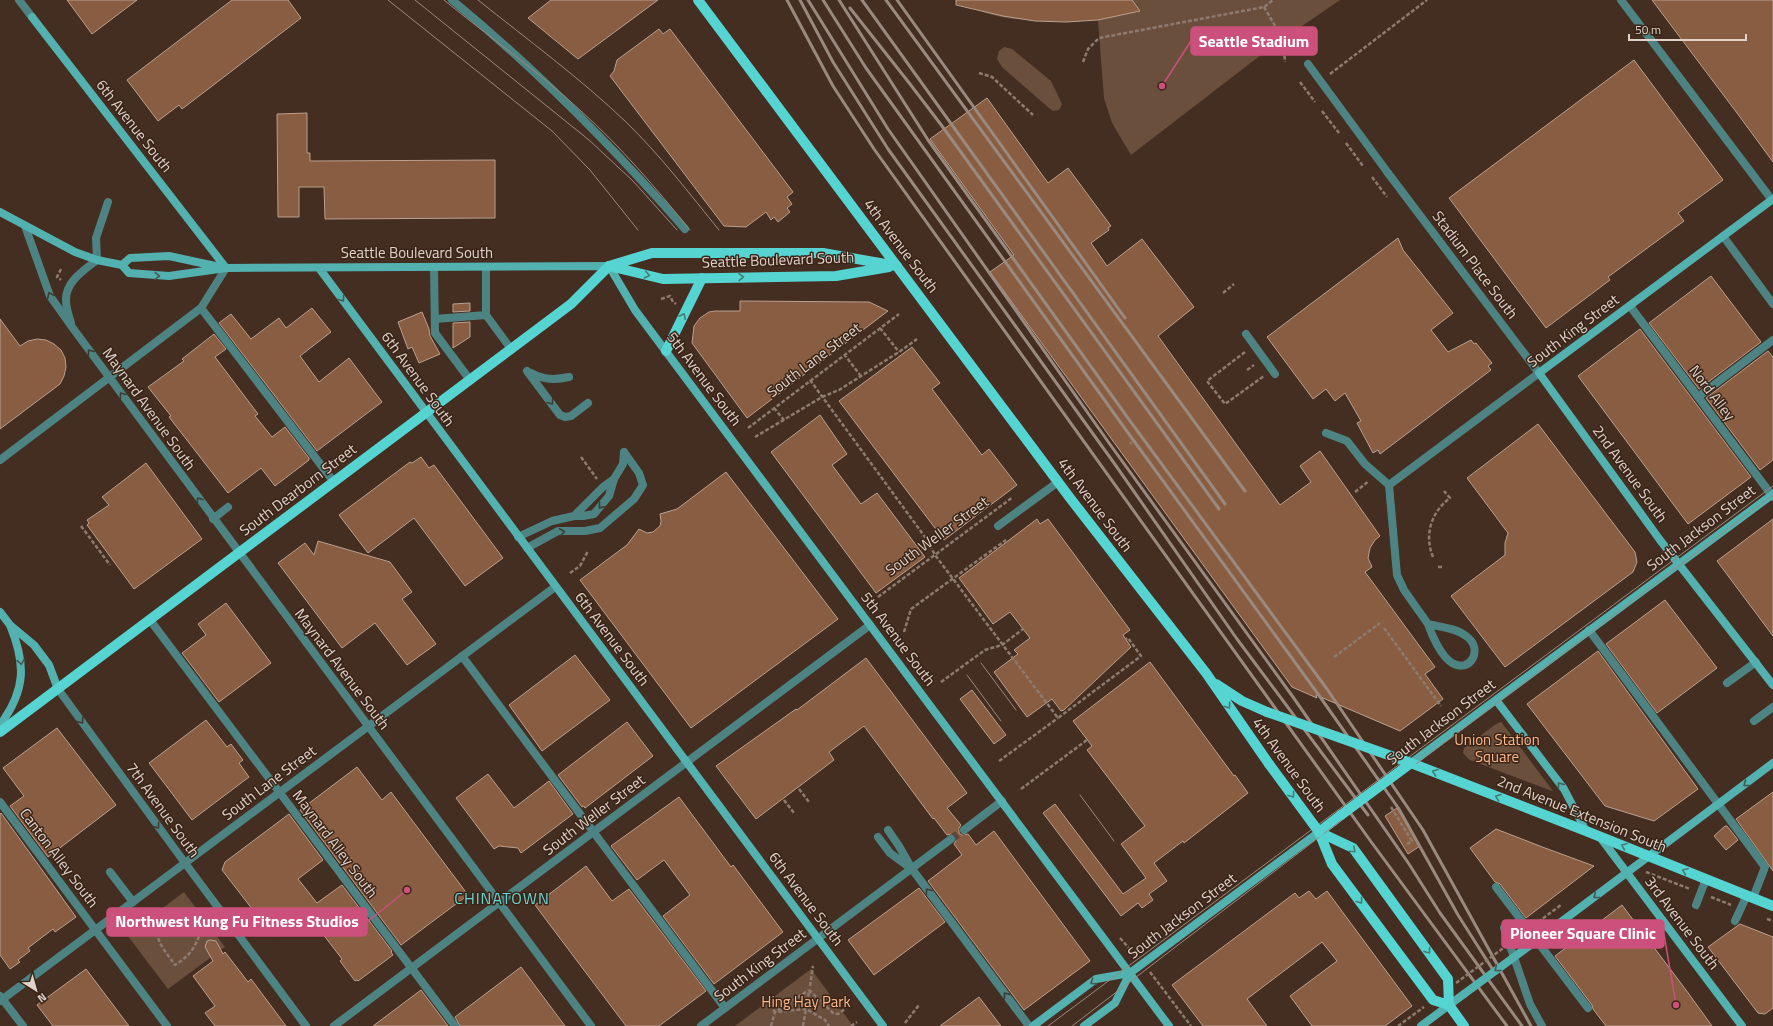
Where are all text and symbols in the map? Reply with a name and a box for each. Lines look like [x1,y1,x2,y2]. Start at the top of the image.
scale bar [1629,16,1746,42]
text: 50 m [1635,20,1661,39]
callout: Seattle Stadium [1191,27,1317,55]
text: Seattle Stadium [1199,29,1309,53]
street label: 6th Avenue South [91,74,178,177]
street label: 4th Avenue South [858,194,944,298]
street label: Stadium Place South [1427,206,1524,324]
street label: Seattle Boulevard South [341,241,493,264]
street label: Seattle Boulevard South [701,245,854,274]
one-way arrow [643,270,650,278]
one-way arrow [154,271,160,280]
one-way arrow [738,273,744,281]
street label: South King Street [1522,288,1624,373]
one-way arrow [47,292,55,299]
one-way arrow [337,295,344,302]
one-way arrow [678,313,686,321]
street label: South Lane Street [762,316,866,403]
street label: 6th Avenue South [376,326,461,431]
street label: 5th Avenue South [661,327,747,431]
street label: Maynard Avenue South [97,343,202,475]
one-way arrow [88,350,95,357]
street label: Nord Alley [1684,360,1741,425]
one-way arrow [119,392,127,399]
one-way arrow [546,398,553,405]
street label: 2nd Avenue South [1587,420,1674,527]
street label: South Dearborn Street [234,437,362,541]
street label: 4th Avenue South [1052,453,1138,557]
street label: South Jackson Street [1641,479,1761,576]
street label: South Weller Street [880,490,994,581]
one-way arrow [197,497,204,504]
one-way arrow [598,501,605,509]
one-way arrow [559,528,565,537]
street label: 6th Avenue South [569,587,655,691]
street label: 5th Avenue South [855,587,941,691]
street label: Maynard Avenue South [289,603,396,734]
one-way arrow [16,659,25,665]
street label: South Jackson Street [1381,673,1501,770]
one-way arrow [1223,701,1230,708]
street label: 4th Avenue South [1247,712,1332,817]
one-way arrow [76,716,83,723]
park label: Union Station Square [1454,728,1540,768]
street label: South Lane Street [217,739,321,826]
street label: 7th Avenue South [121,757,206,862]
street label: South Weller Street [538,768,650,861]
one-way arrow [1432,769,1439,777]
street label: 2nd Avenue Extension South [1494,769,1670,858]
one-way arrow [1743,779,1750,786]
one-way arrow [1558,782,1565,789]
street label: Maynard Alley South [287,785,384,903]
one-way arrow [1287,791,1294,798]
one-way arrow [1495,793,1502,801]
street label: Canton Alley South [14,803,105,912]
one-way arrow [152,821,159,828]
one-way arrow [1621,843,1628,851]
one-way arrow [1348,846,1356,853]
street label: 6th Avenue South [763,847,849,951]
street label: South Jackson Street [1122,867,1242,964]
one-way arrow [1681,867,1688,875]
street label: 3rd Avenue South [1639,871,1725,974]
district label: CHINATOWN [454,886,550,910]
one-way arrow [926,888,933,895]
one-way arrow [1593,891,1600,898]
one-way arrow [1355,897,1363,904]
callout: Northwest Kung Fu Fitness Studios [107,908,367,936]
text: Northwest Kung Fu Fitness Studios [115,909,359,933]
callout: Pioneer Square Clinic [1502,920,1664,948]
text: Pioneer Square Clinic [1510,921,1656,945]
street label: South King Street [709,922,811,1007]
one-way arrow [1423,947,1430,954]
one-way arrow [1495,964,1502,971]
north arrow [16,970,56,1010]
one-way arrow [1090,977,1097,984]
text: N [34,989,50,1007]
park label: Hing Hay Park [761,990,851,1013]
one-way arrow [1004,992,1011,999]

